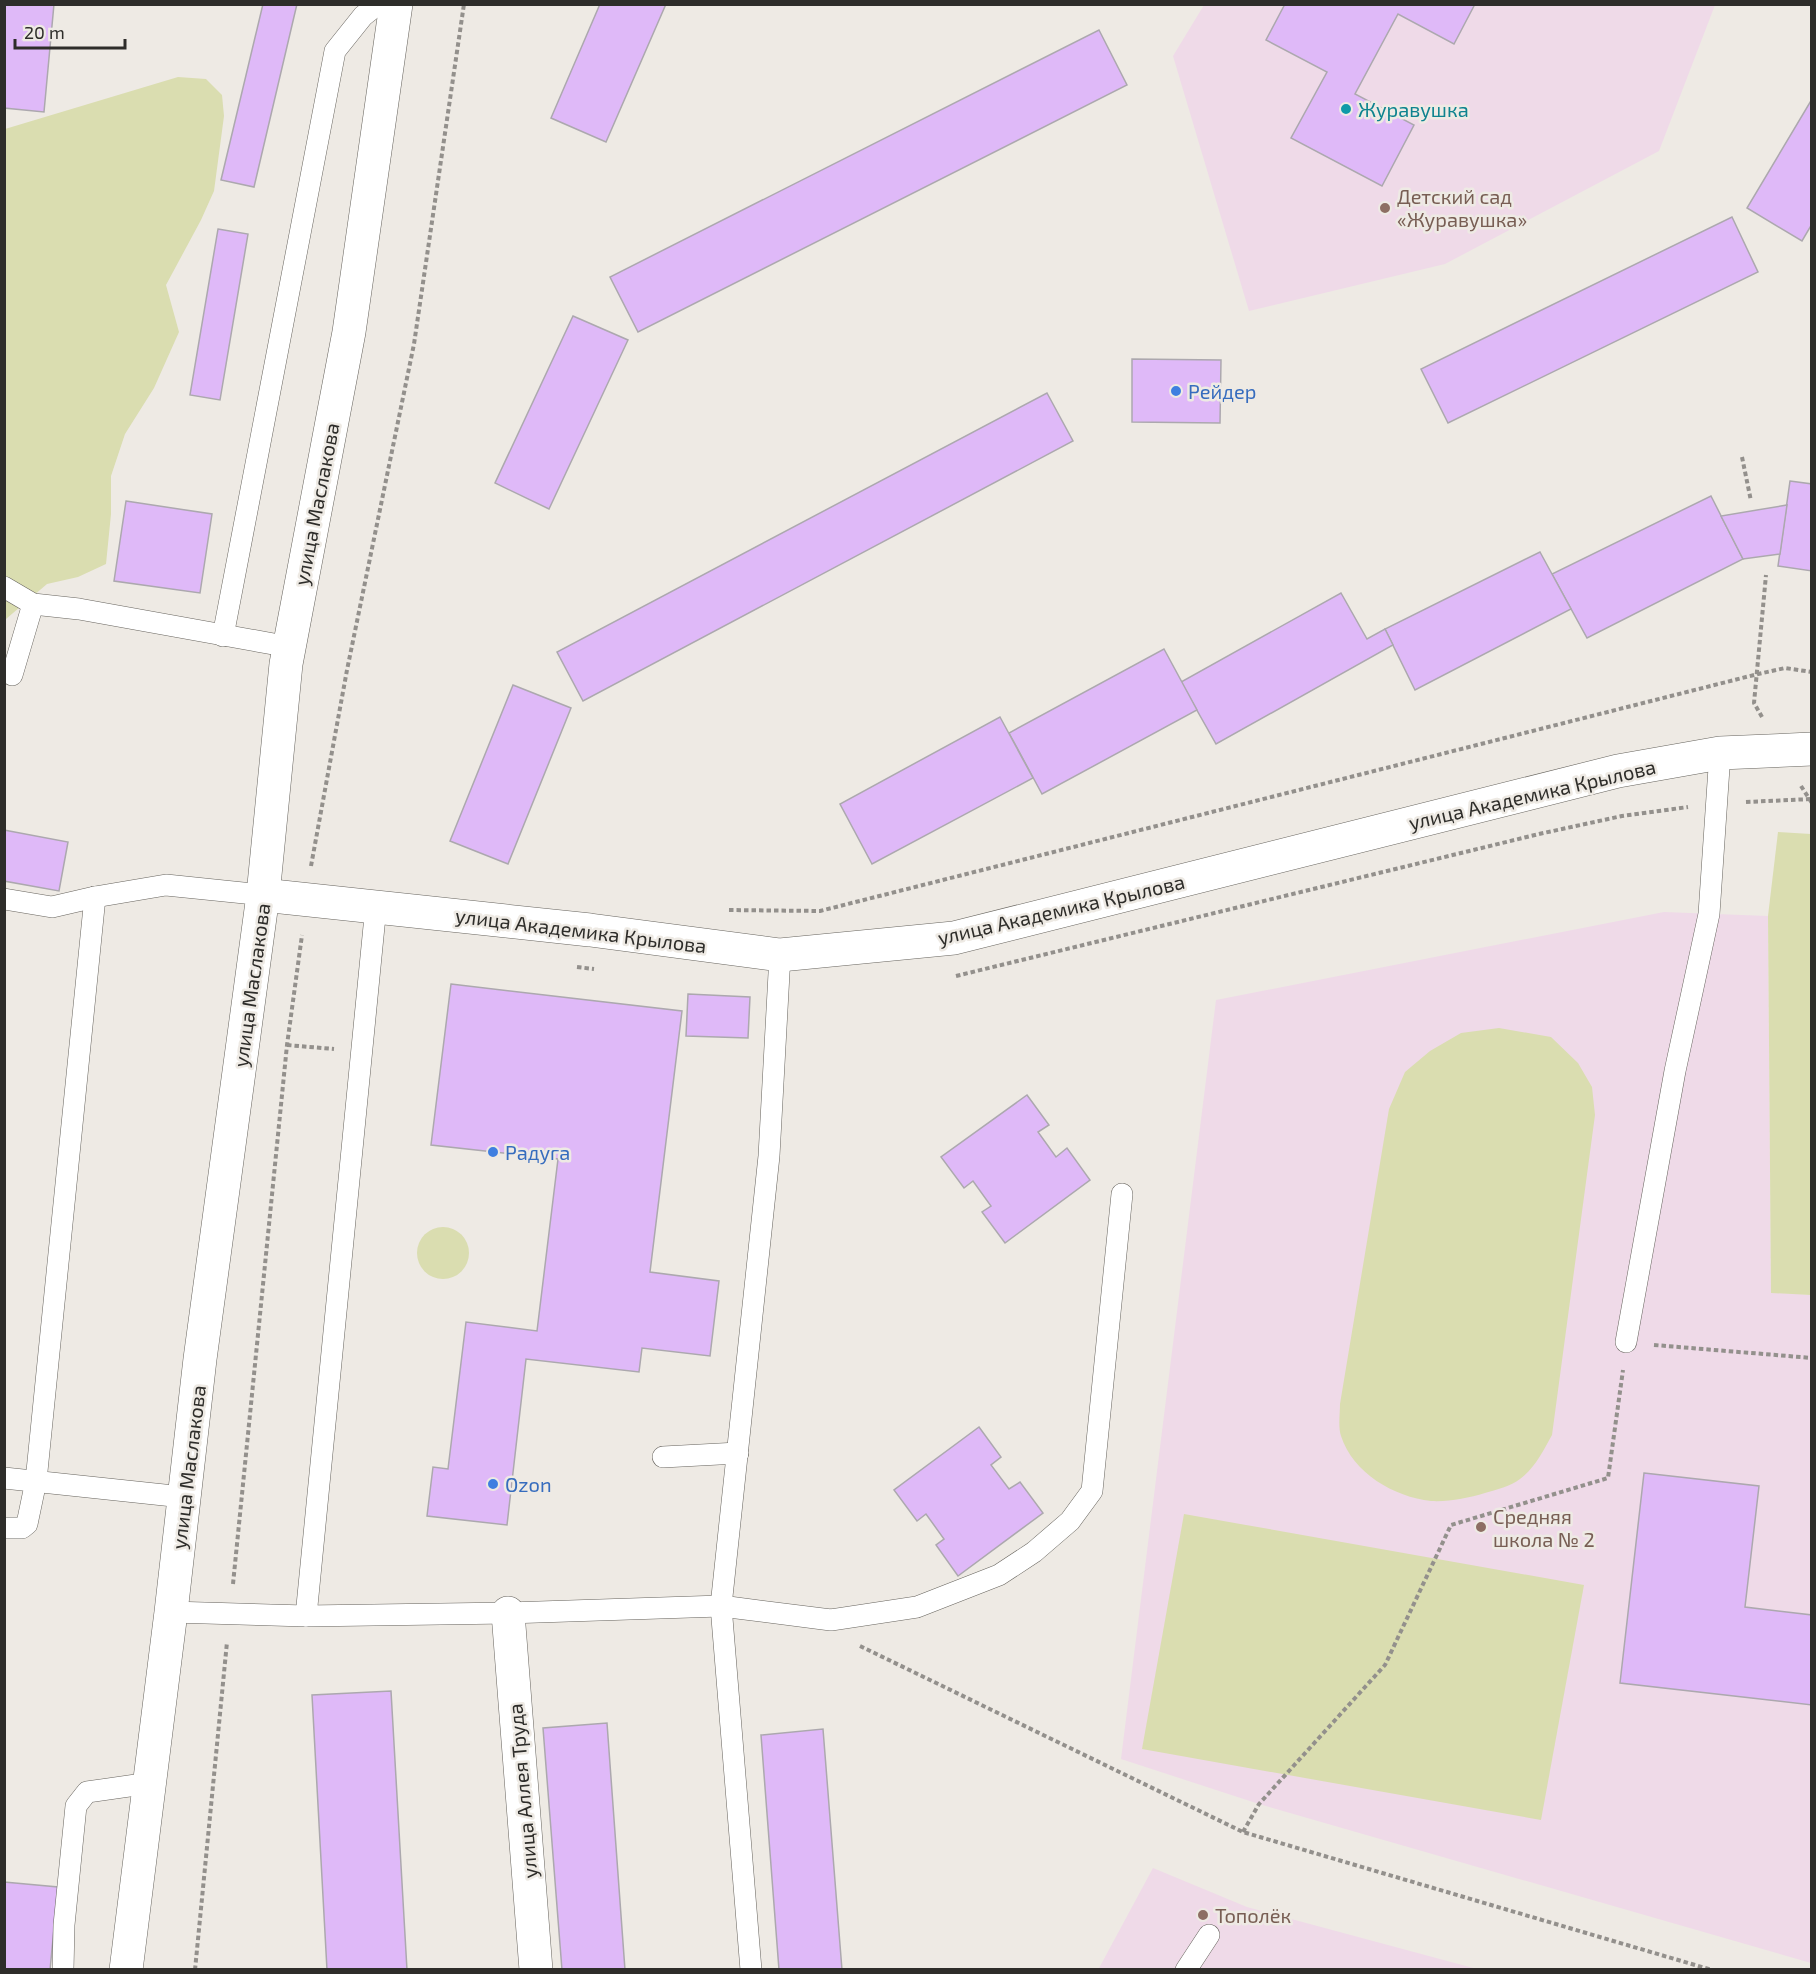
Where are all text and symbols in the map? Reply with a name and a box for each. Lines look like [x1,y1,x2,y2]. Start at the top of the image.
scale bar [15,12,124,50]
text: 20 m [24,21,65,43]
place label: Журавушка [1358,97,1469,122]
marker: Журавушка [1339,102,1353,116]
place label: Детский сад «Журавушка» [1397,184,1527,232]
marker: Детский сад «Журавушка» [1378,201,1392,215]
place label: Рейдер [1188,379,1256,403]
marker: Рейдер [1169,384,1183,398]
street label: улица Маслакова [288,421,345,588]
street label: улица Академика Крылова [1406,754,1658,835]
street label: улица Академика Крылова [935,869,1187,950]
street label: улица Маслакова [228,902,275,1069]
street label: улица Академика Крылова [454,903,708,958]
place label: Радуга [505,1140,570,1165]
marker: Радуга [486,1145,500,1159]
street label: улица Маслакова [166,1384,211,1551]
place label: Ozon [505,1472,552,1496]
marker: Ozon [486,1477,500,1491]
place label: Средняя школа № 2 [1493,1504,1595,1551]
marker: Средняя школа № 2 [1474,1520,1488,1534]
street label: улица Аллея Труда [502,1702,543,1879]
place label: Тополёк [1215,1903,1292,1927]
marker: Тополёк [1196,1908,1210,1922]

